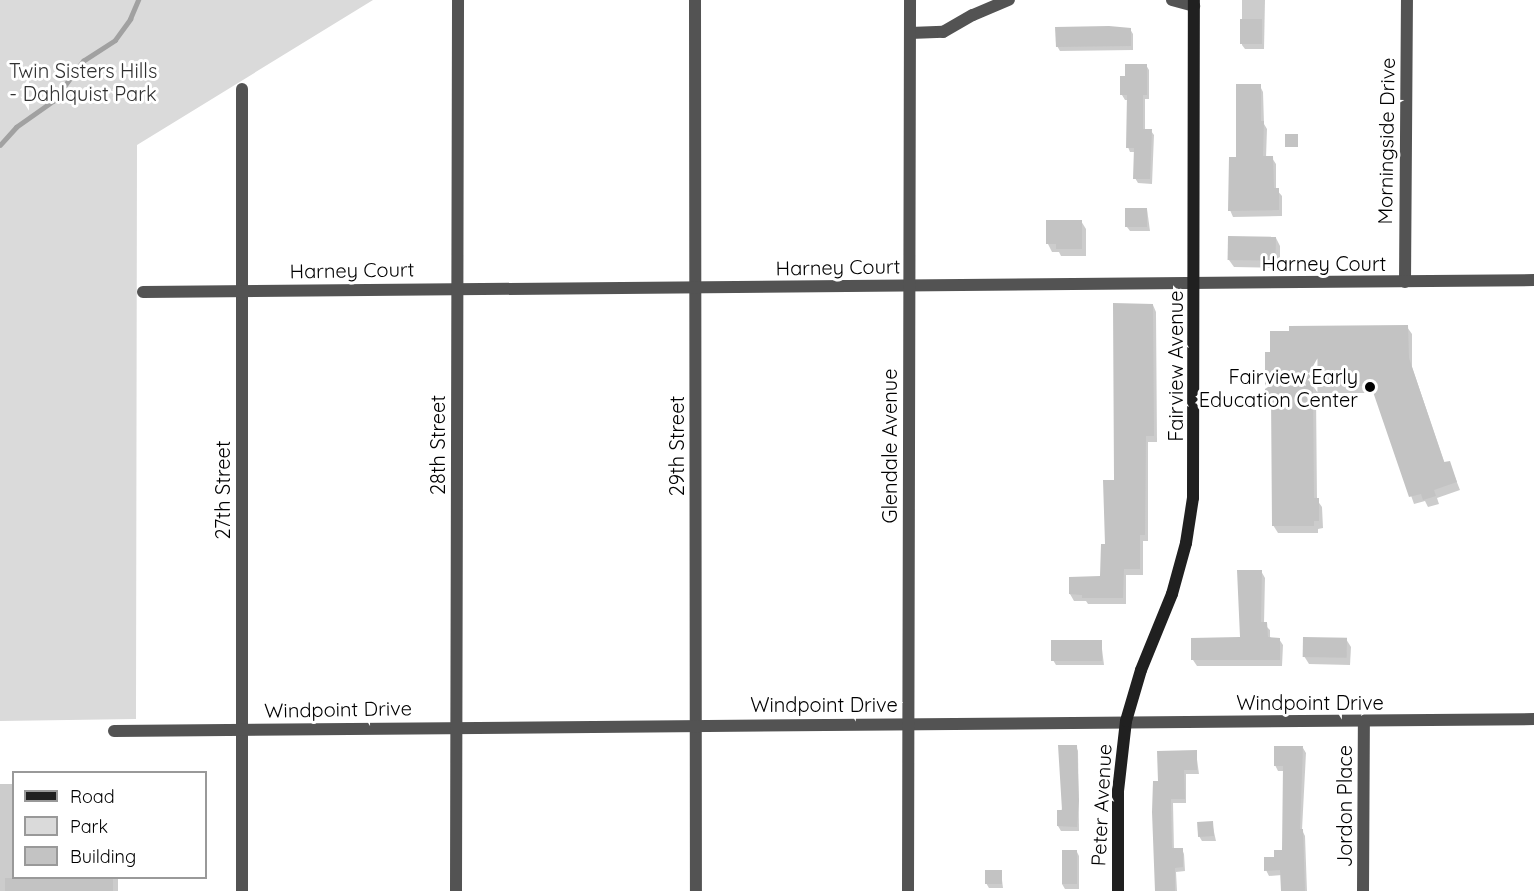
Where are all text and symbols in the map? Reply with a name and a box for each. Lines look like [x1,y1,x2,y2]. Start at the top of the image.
street label: Morningside Drive [1373,57,1399,225]
park label: Twin Sisters Hills - Dahlquist Park [9,59,157,106]
street label: Harney Court [1262,251,1386,275]
street label: Harney Court [775,254,901,280]
street label: Harney Court [289,257,415,283]
street label: Fairview Avenue [1163,290,1187,442]
place label: Fairview Early Education Center [1199,364,1358,411]
street label: Glendale Avenue [877,369,901,523]
marker: Fairview Early Education Center [1363,380,1377,394]
street label: 28th Street [425,395,449,495]
street label: 29th Street [664,396,688,496]
street label: 27th Street [210,440,234,540]
street label: Windpoint Drive [1236,690,1384,714]
street label: Windpoint Drive [750,692,898,716]
street label: Windpoint Drive [264,696,412,722]
street label: Peter Avenue [1086,743,1116,867]
street label: Jordon Place [1332,745,1356,867]
legend [12,771,207,879]
text: Road [70,785,115,808]
text: Park [70,815,108,838]
text: Building [70,845,136,868]

